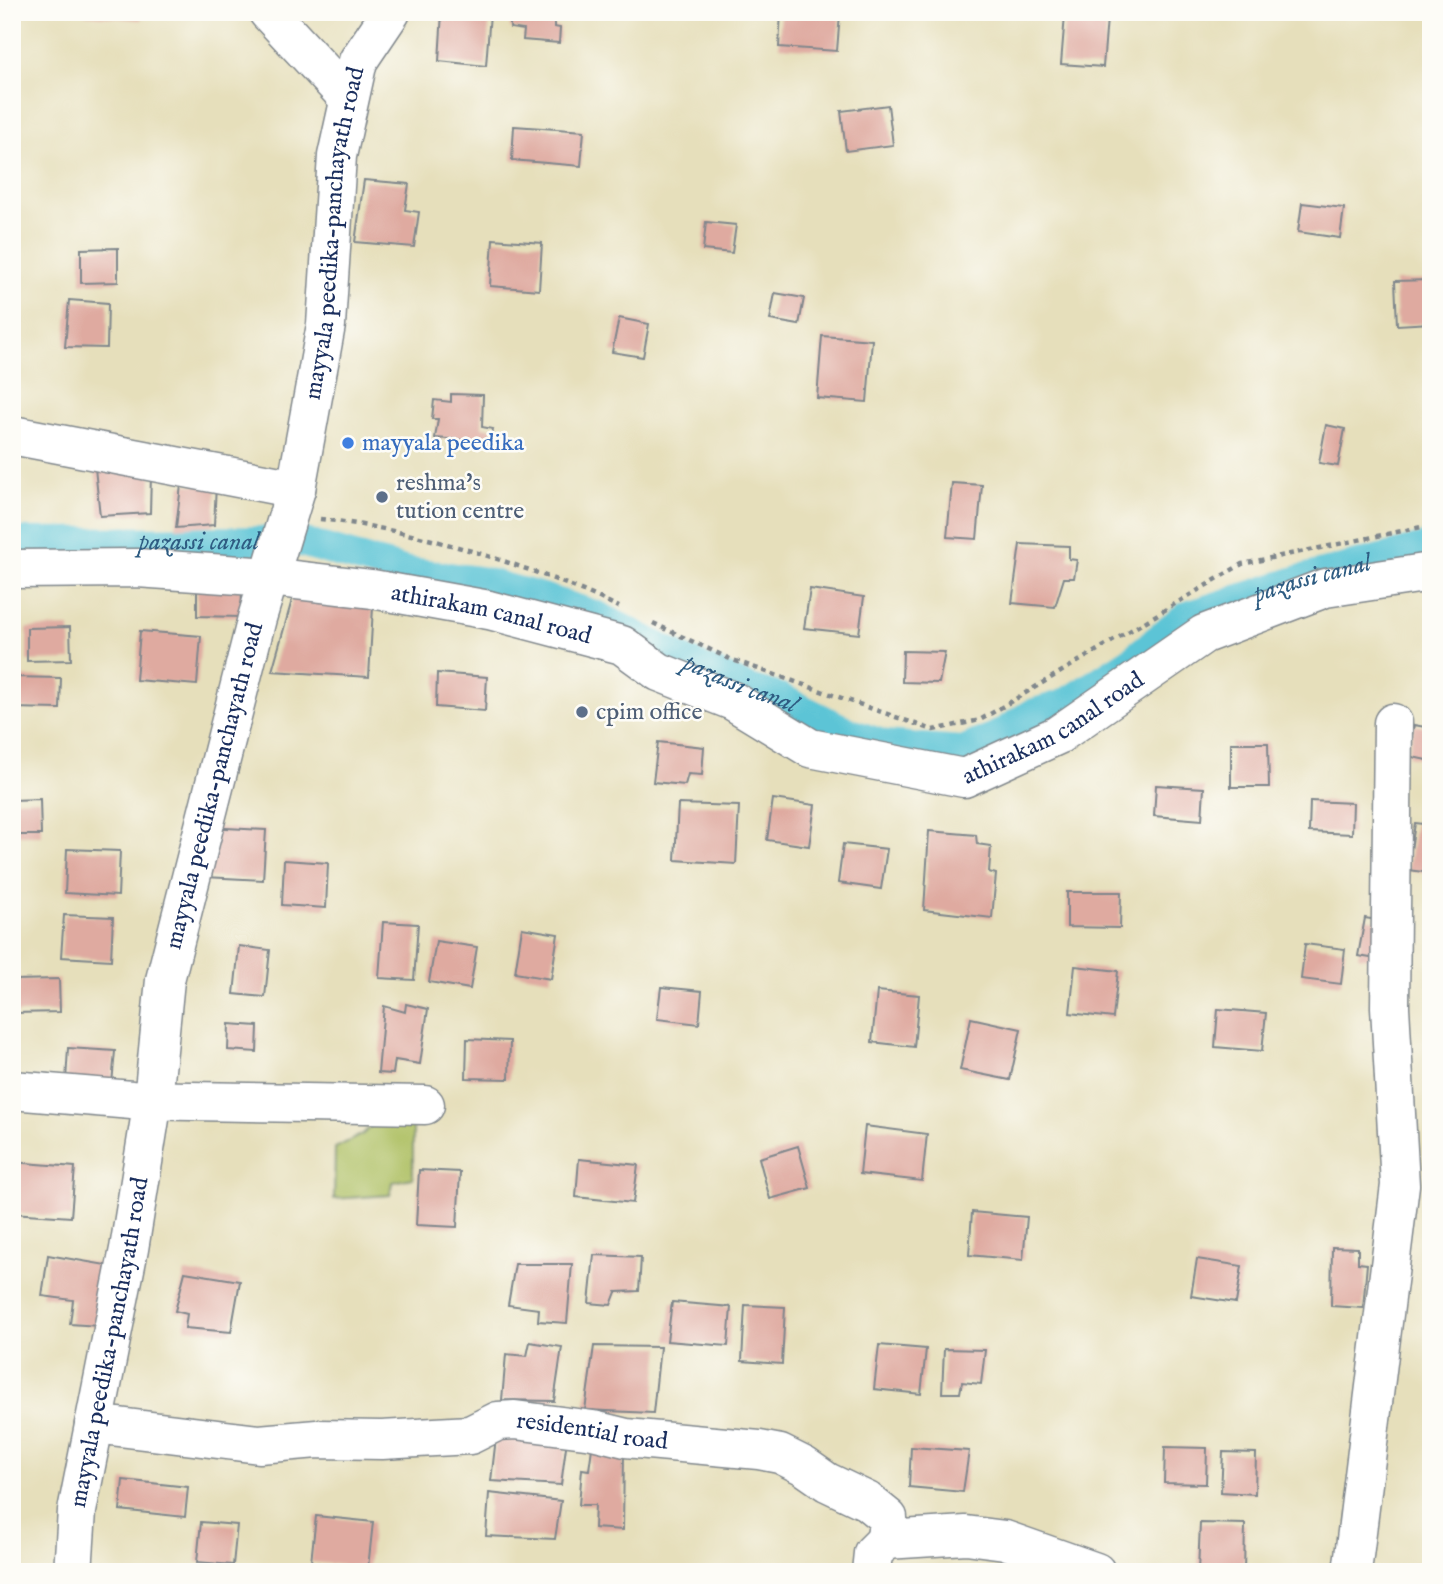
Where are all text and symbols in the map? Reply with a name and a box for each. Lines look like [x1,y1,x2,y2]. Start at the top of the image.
street label: mayyala peedika-panchayath road [297,64,372,402]
place label: mayyala peedika [362,428,525,459]
marker: mayyala peedika [340,435,356,451]
place label: reshma's tution centre [396,468,524,527]
marker: reshma's tution centre [374,489,390,505]
water label: pazassi canal [134,525,261,558]
water label: pazassi canal [1245,545,1376,612]
street label: athirakam canal road [389,577,595,652]
street label: mayyala peedika-panchayath road [158,619,271,953]
water label: pazassi canal [674,644,805,722]
street label: athirakam canal road [957,665,1150,792]
place label: cpim office [596,697,702,728]
marker: cpim office [574,704,590,720]
street label: mayyala peedika-panchayath road [63,1175,156,1510]
street label: residential road [515,1405,669,1457]

